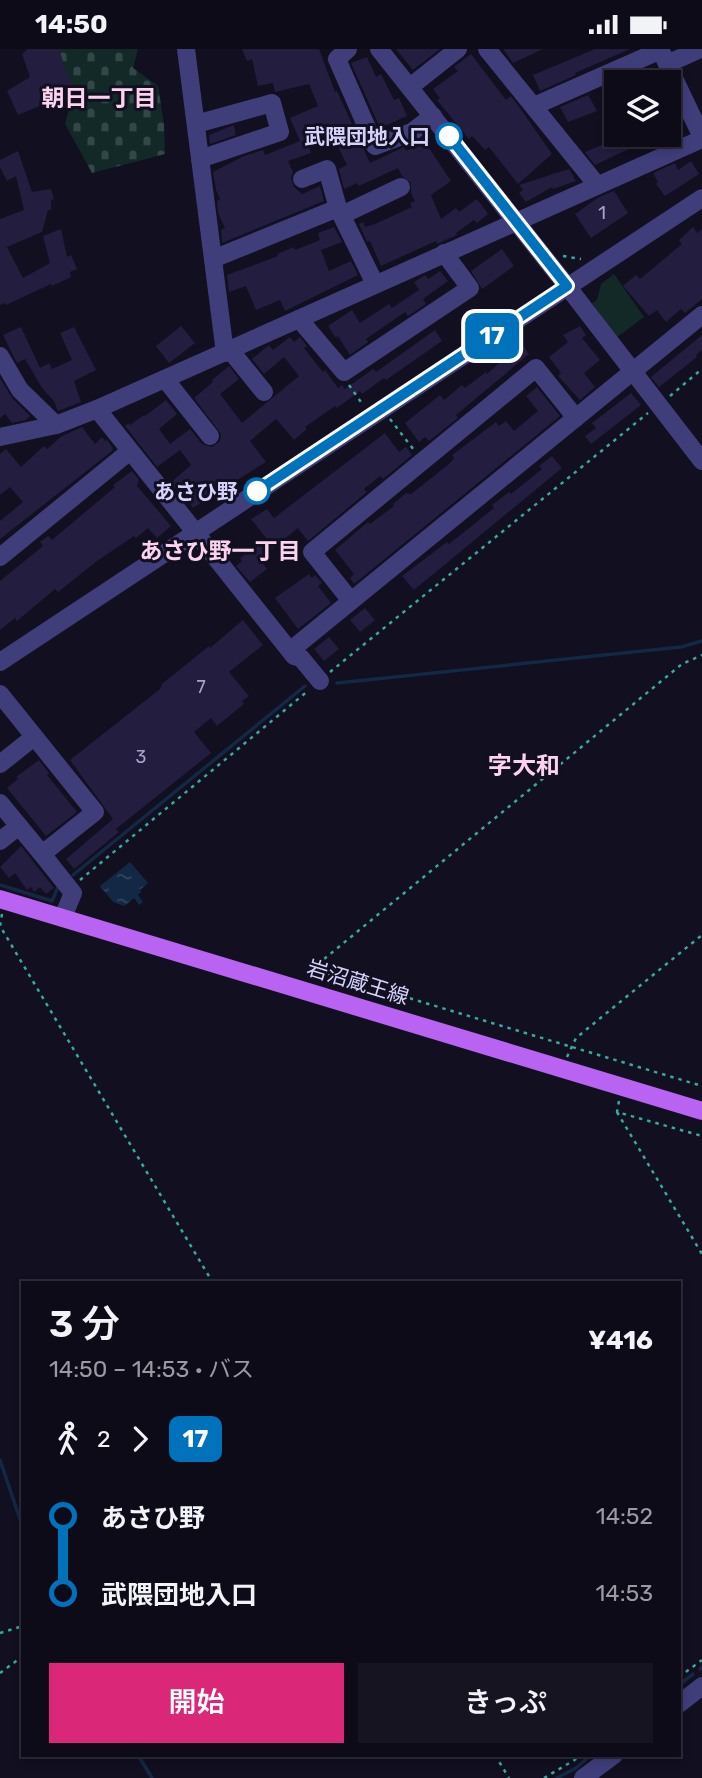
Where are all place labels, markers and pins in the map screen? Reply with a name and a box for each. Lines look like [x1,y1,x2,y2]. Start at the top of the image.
marker: 武隈団地入口 [436,123,462,149]
place label: 武隈団地入口 [304,124,430,149]
marker: あさひ野 [244,478,270,504]
place label: あさひ野 [154,479,238,504]

